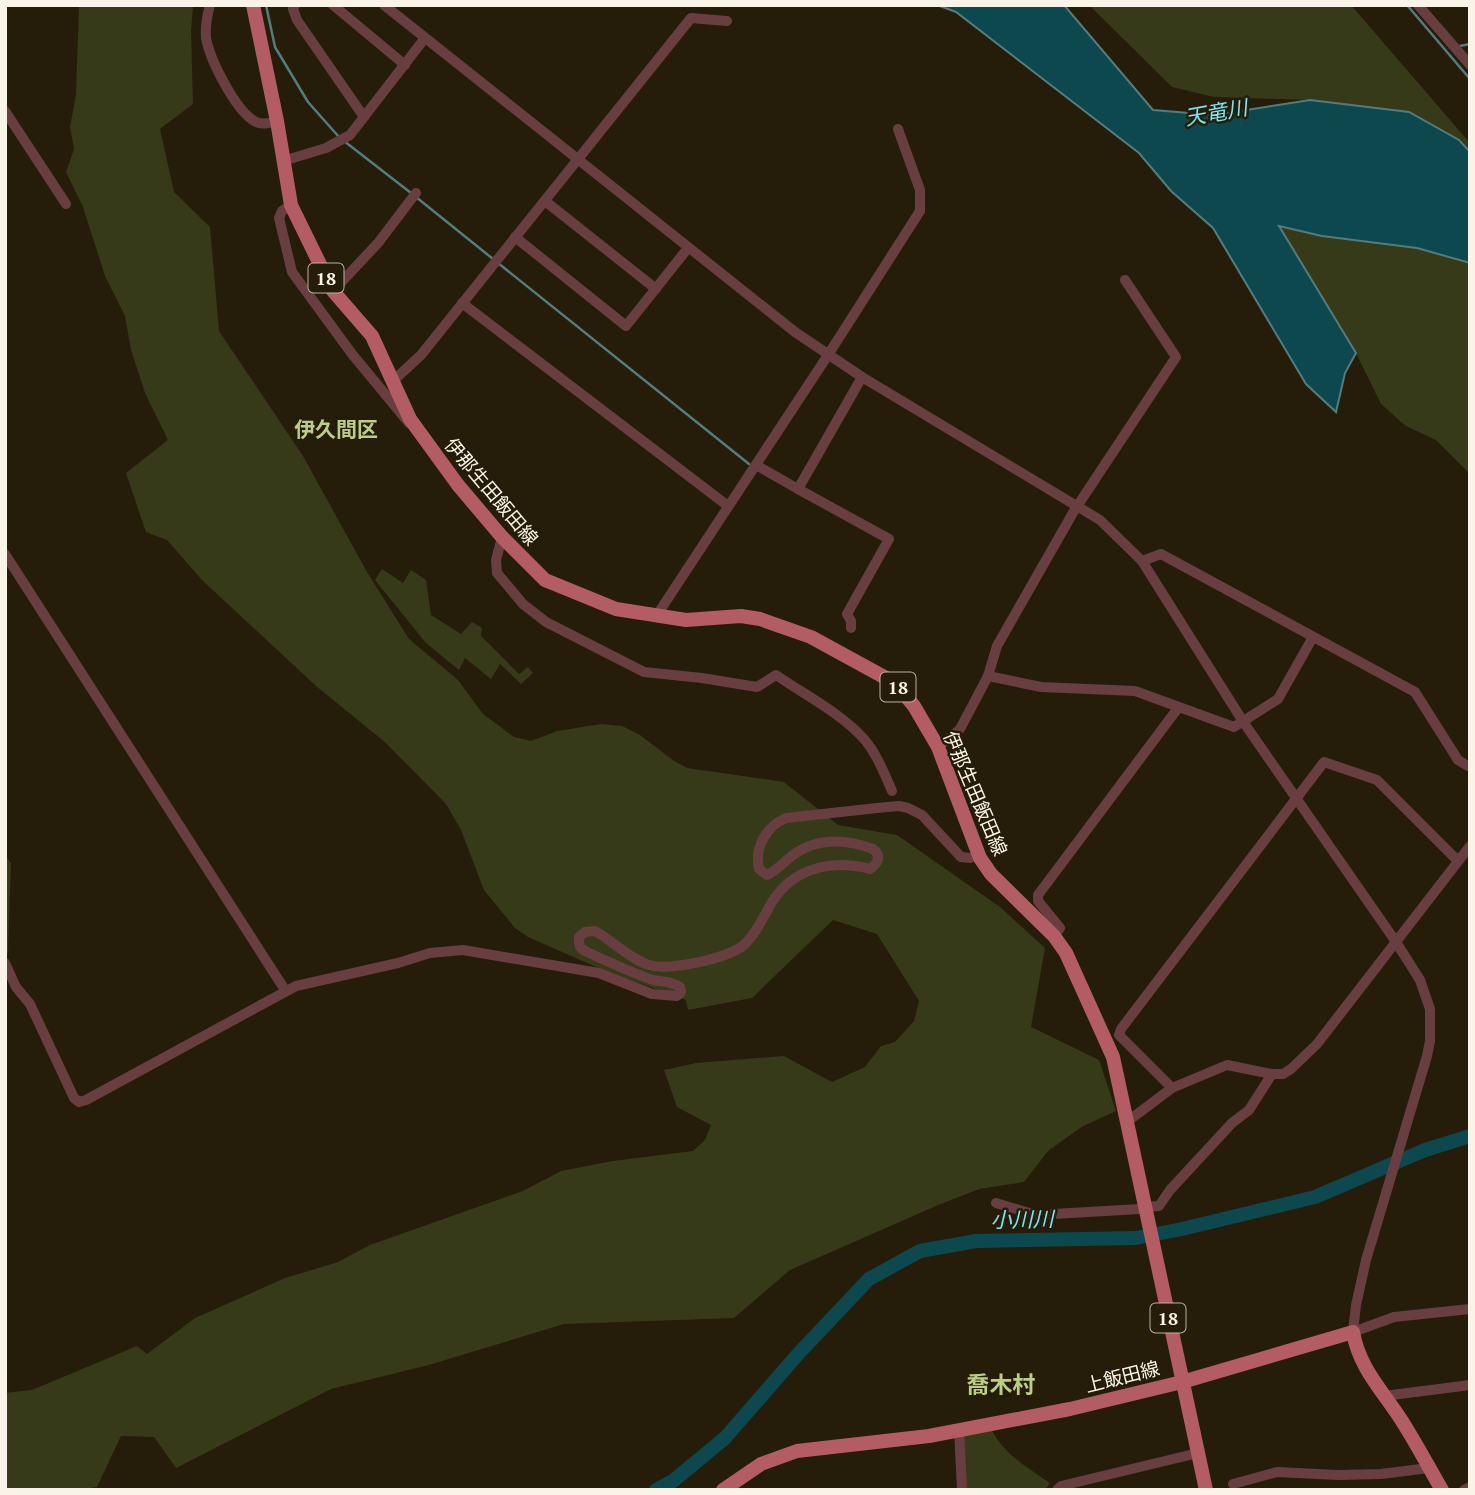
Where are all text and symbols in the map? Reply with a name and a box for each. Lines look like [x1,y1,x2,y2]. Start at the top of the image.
water label: 天竜川 [1183,92,1251,131]
road number: 18 [308,264,344,292]
district label: 伊久間区 [294,415,378,443]
street label: 伊那生田飯田線 [440,432,544,550]
road number: 18 [880,672,916,702]
street label: 伊那生田飯田線 [939,727,1013,859]
water label: 小川川 [990,1204,1056,1234]
road number: 18 [1150,1303,1186,1332]
street label: 上飯田線 [1082,1355,1162,1397]
district label: 喬木村 [967,1369,1036,1400]

